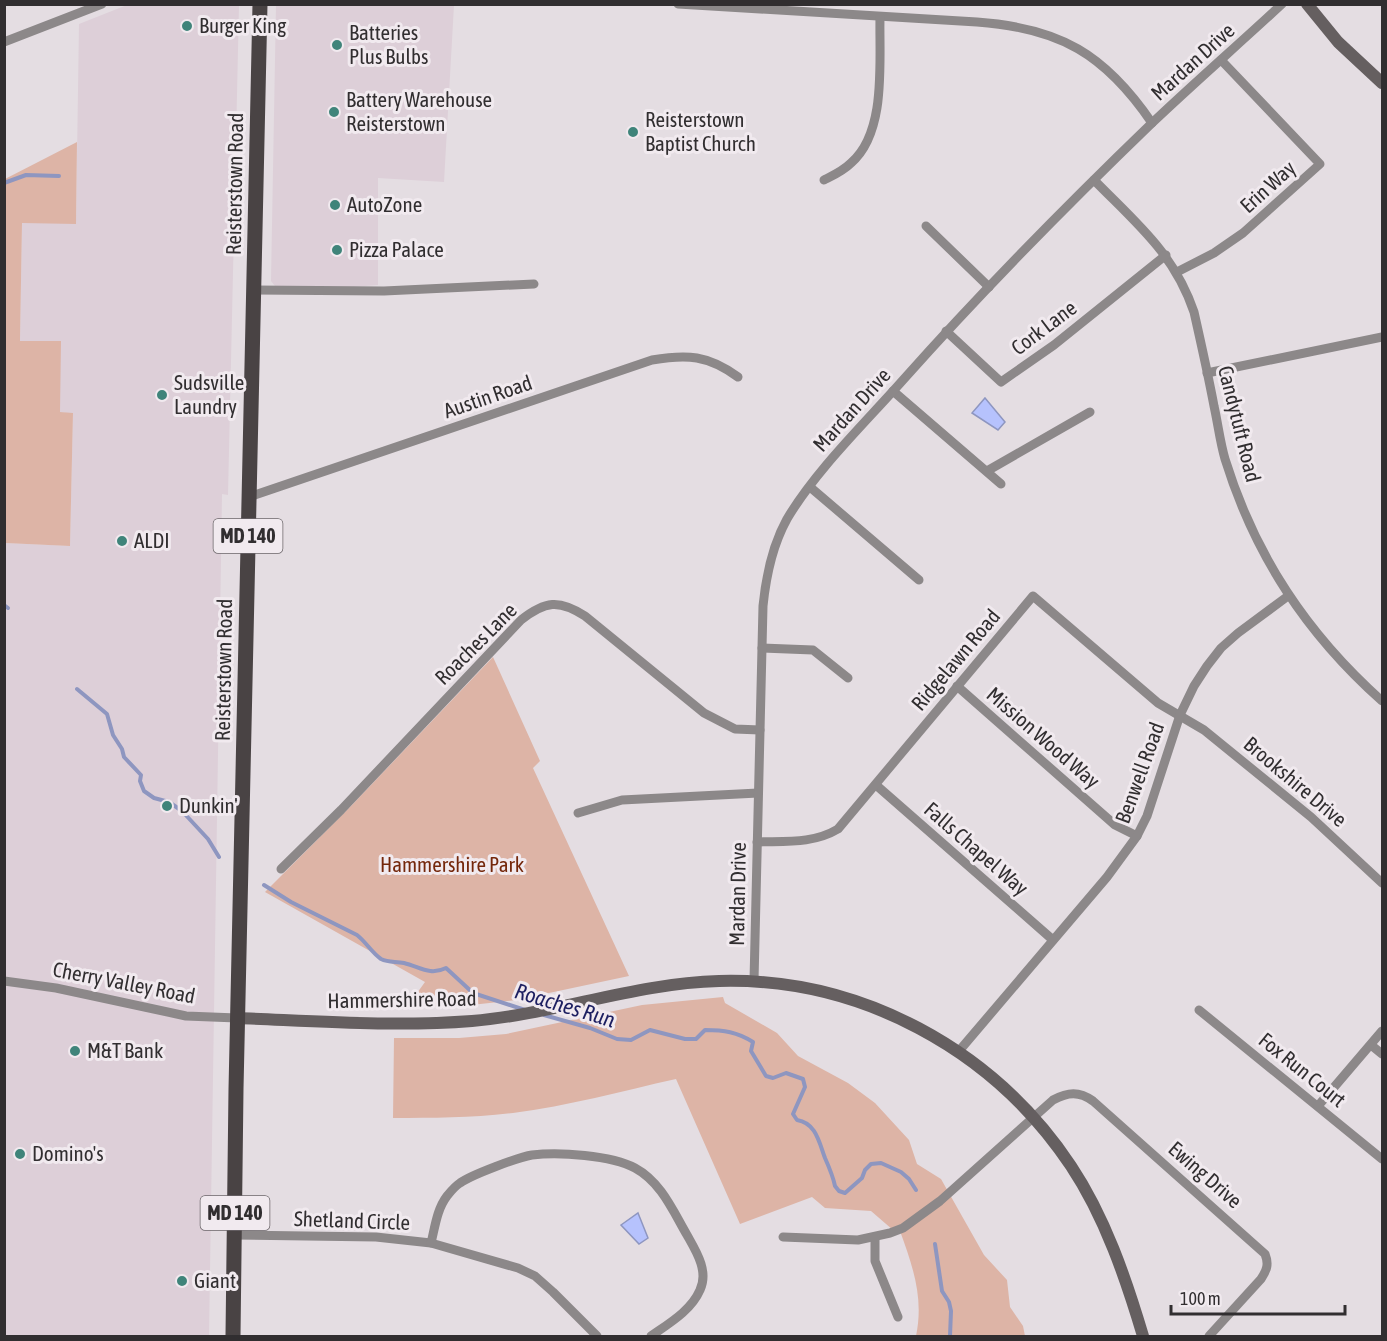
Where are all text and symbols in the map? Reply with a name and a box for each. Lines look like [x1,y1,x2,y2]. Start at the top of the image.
place label: Burger King [199,13,286,37]
street label: Mardan Drive [1146,18,1239,105]
marker: Burger King [180,19,194,33]
place label: Batteries Plus Bulbs [349,20,428,68]
marker: Batteries Plus Bulbs [330,38,344,52]
place label: Battery Warehouse Reisterstown [346,87,492,135]
marker: Battery Warehouse Reisterstown [327,105,341,119]
place label: Reisterstown Baptist Church [645,107,756,155]
street label: Reisterstown Road [221,113,247,255]
marker: Reisterstown Baptist Church [626,125,640,139]
street label: Erin Way [1235,155,1300,217]
place label: AutoZone [347,192,422,216]
marker: AutoZone [328,198,342,212]
place label: Pizza Palace [349,237,444,261]
marker: Pizza Palace [330,243,344,257]
street label: Cork Lane [1006,295,1081,359]
street label: Mardan Drive [808,363,895,456]
street label: Candytuft Road [1214,363,1266,484]
place label: Sudsville Laundry [174,370,244,418]
street label: Austin Road [440,370,535,422]
marker: Sudsville Laundry [155,388,169,402]
road number: MD 140 [214,519,282,553]
place label: ALDI [134,528,170,552]
marker: ALDI [115,534,129,548]
street label: Roaches Lane [429,597,521,689]
street label: Reisterstown Road [210,599,236,741]
street label: Ridgelawn Road [906,604,1004,715]
street label: Mission Wood Way [982,682,1105,793]
street label: Benwell Road [1110,719,1168,826]
street label: Brookshire Drive [1239,731,1352,831]
place label: Dunkin' [179,793,238,817]
street label: Falls Chapel Way [920,797,1034,900]
marker: Dunkin' [160,799,174,813]
street label: Mardan Drive [724,842,750,946]
park label: Hammershire Park [380,852,524,876]
street label: Cherry Valley Road [51,956,197,1008]
water label: Roaches Run [512,977,619,1033]
street label: Hammershire Road [327,986,477,1012]
street label: Fox Run Court [1255,1027,1351,1111]
place label: M&T Bank [87,1038,163,1062]
marker: M&T Bank [68,1044,82,1058]
street label: Ewing Drive [1164,1136,1247,1213]
place label: Domino's [32,1141,104,1165]
marker: Domino's [13,1147,27,1161]
road number: MD 140 [200,1196,270,1230]
street label: Shetland Circle [294,1206,410,1234]
place label: Giant [194,1268,236,1292]
marker: Giant [175,1274,189,1288]
scale bar [1171,1278,1345,1316]
text: 100 m [1180,1288,1221,1309]

